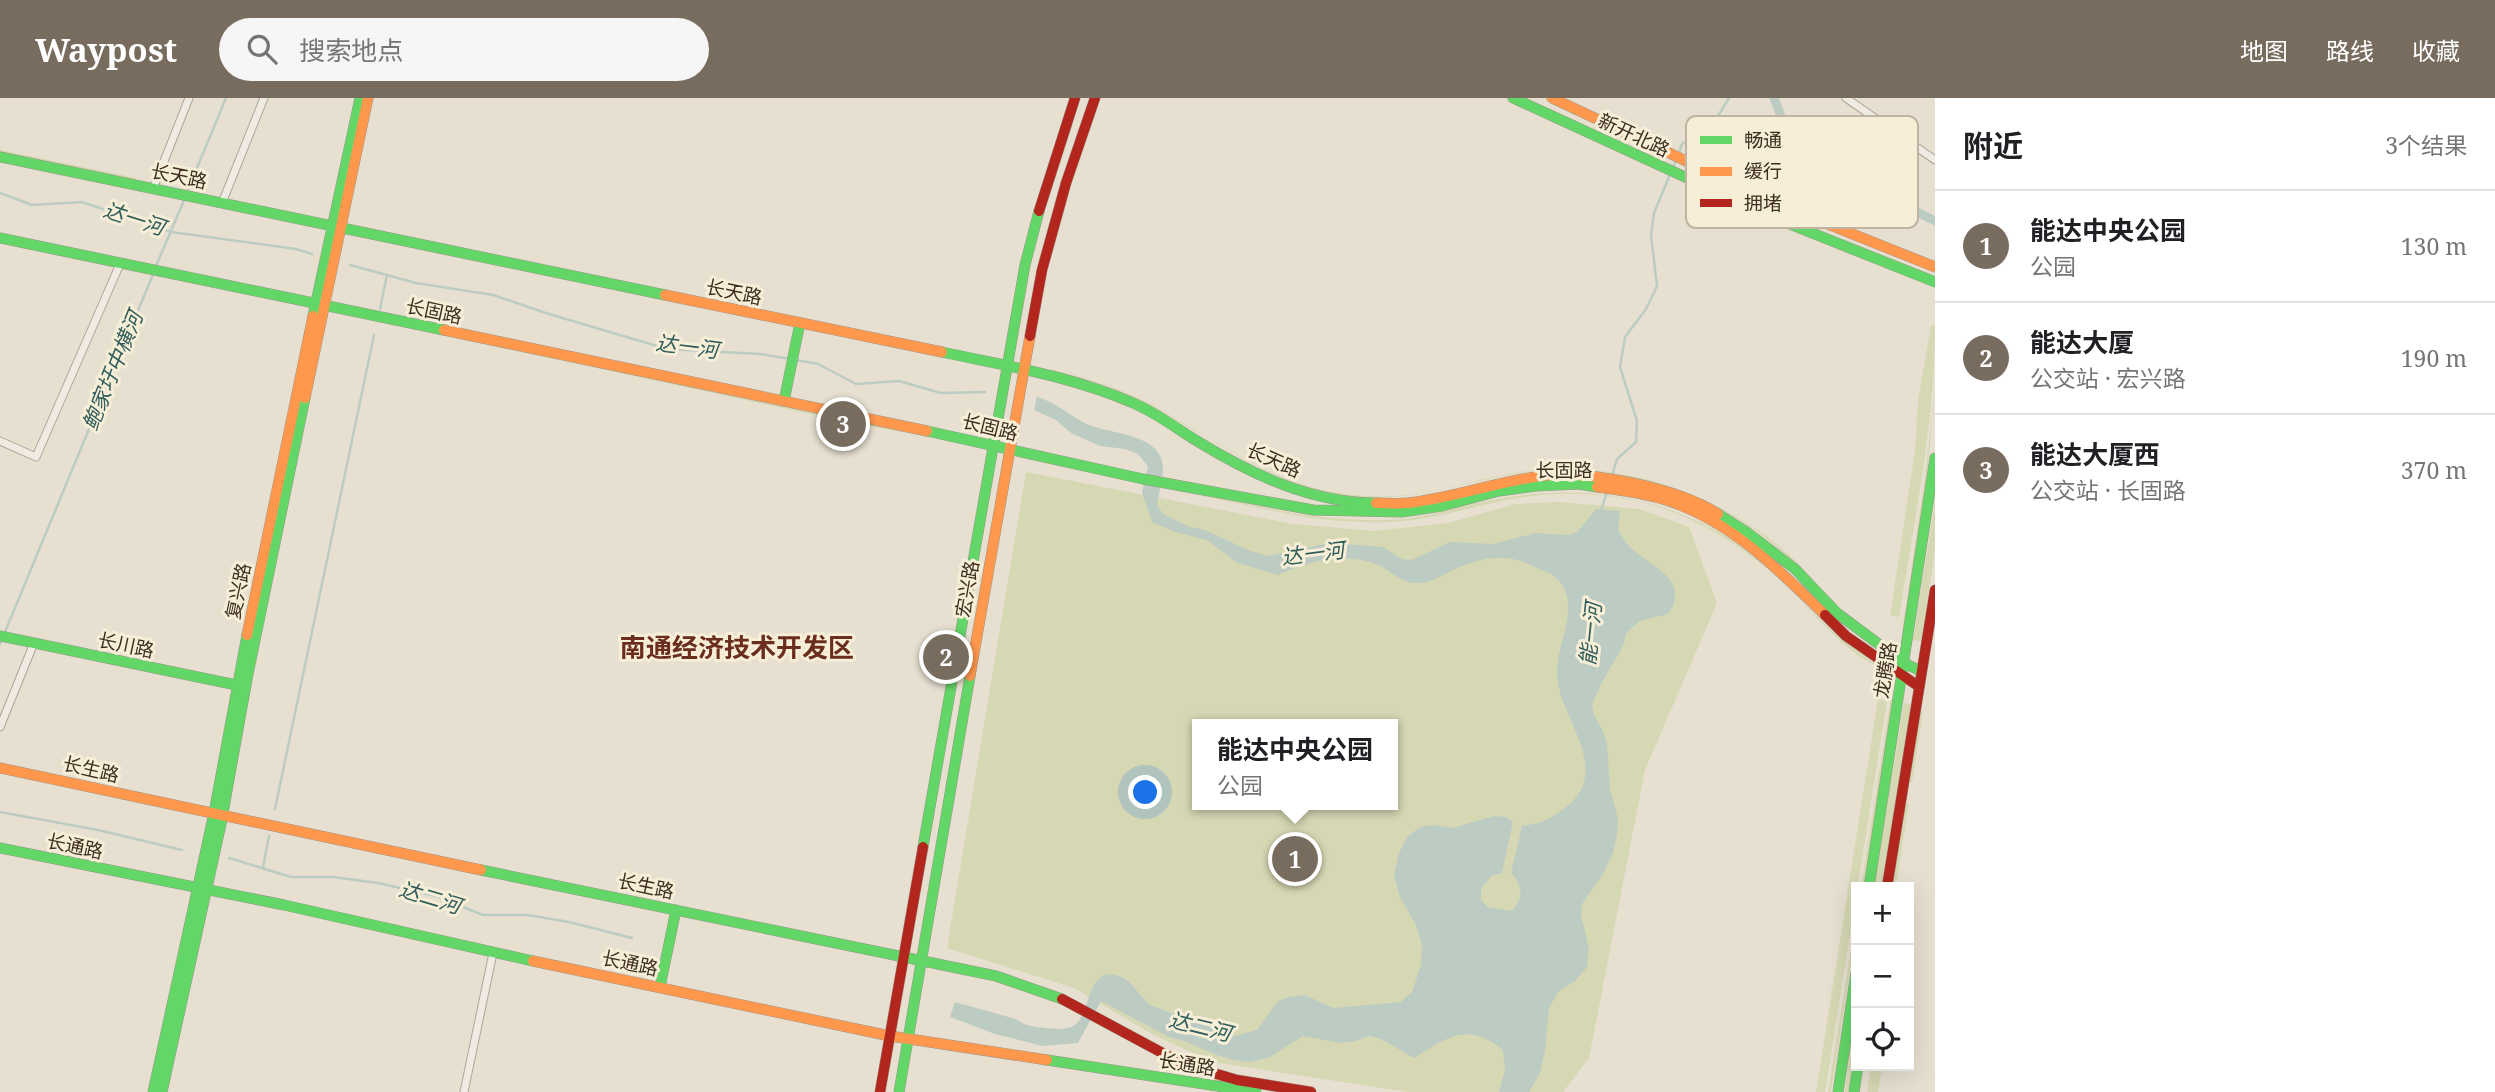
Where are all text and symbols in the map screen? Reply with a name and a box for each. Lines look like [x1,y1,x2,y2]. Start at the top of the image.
search box [219,18,709,81]
text: Waypost [35,27,177,72]
icon: search [243,30,281,68]
text: 搜索地点 [299,32,403,68]
text: 地图 [2240,34,2288,67]
text: 路线 [2326,34,2374,67]
text: 收藏 [2412,34,2460,67]
street label: 新开北路 [1594,107,1674,163]
legend [1686,116,1918,228]
text: 附近 [1963,125,2023,166]
text: 畅通 [1744,127,1782,153]
text: 3个结果 [2385,129,2467,161]
street label: 长天路 [148,157,210,195]
text: 缓行 [1744,158,1782,184]
text: 拥堵 [1744,190,1782,216]
water label: 达一河 [100,195,172,242]
text: 能达中央公园 [2030,212,2186,248]
text: 1 [1980,230,1993,262]
text: 130 m [2401,230,2467,262]
text: 公园 [2030,250,2076,282]
street label: 长天路 [703,273,765,311]
street label: 长固路 [403,292,465,330]
water label: 鲍家圩中横河 [75,303,150,434]
text: 能达大厦 [2030,324,2134,360]
water label: 达一河 [654,328,724,364]
text: 2 [1980,342,1993,374]
text: 190 m [2401,342,2467,374]
text: 公交站 · 宏兴路 [2030,362,2186,394]
pin: 3 [820,398,866,450]
street label: 长固路 [959,407,1021,447]
text: 能达大厦西 [2030,436,2160,472]
street label: 长天路 [1243,437,1305,483]
text: 3 [1980,454,1993,486]
text: 370 m [2401,454,2467,486]
street label: 长固路 [1535,457,1593,483]
text: 公交站 · 长固路 [2030,474,2186,506]
water label: 达一河 [1280,535,1350,571]
street label: 宏兴路 [949,559,985,619]
street label: 复兴路 [219,560,257,622]
water label: 能一河 [1573,597,1608,667]
street label: 长川路 [95,626,157,664]
district label: 南通经济技术开发区 [620,629,854,665]
pin: 2 [923,631,969,683]
street label: 龙腾路 [1868,640,1902,700]
popup [1192,719,1398,810]
text: 能达中央公园 [1217,731,1373,767]
street label: 长生路 [60,750,122,788]
text: 公园 [1217,769,1263,801]
your location [1128,775,1162,809]
street label: 长通路 [44,827,106,865]
pin: 1 [1272,833,1318,885]
street label: 长生路 [615,867,677,905]
water label: 达二河 [396,874,468,921]
map controls [1851,882,1914,1071]
button: + [1851,882,1914,945]
street label: 长通路 [599,944,661,982]
button: − [1851,945,1914,1008]
water label: 达二河 [1166,1005,1238,1048]
button: locate [1851,1008,1914,1071]
street label: 长通路 [1157,1047,1217,1081]

